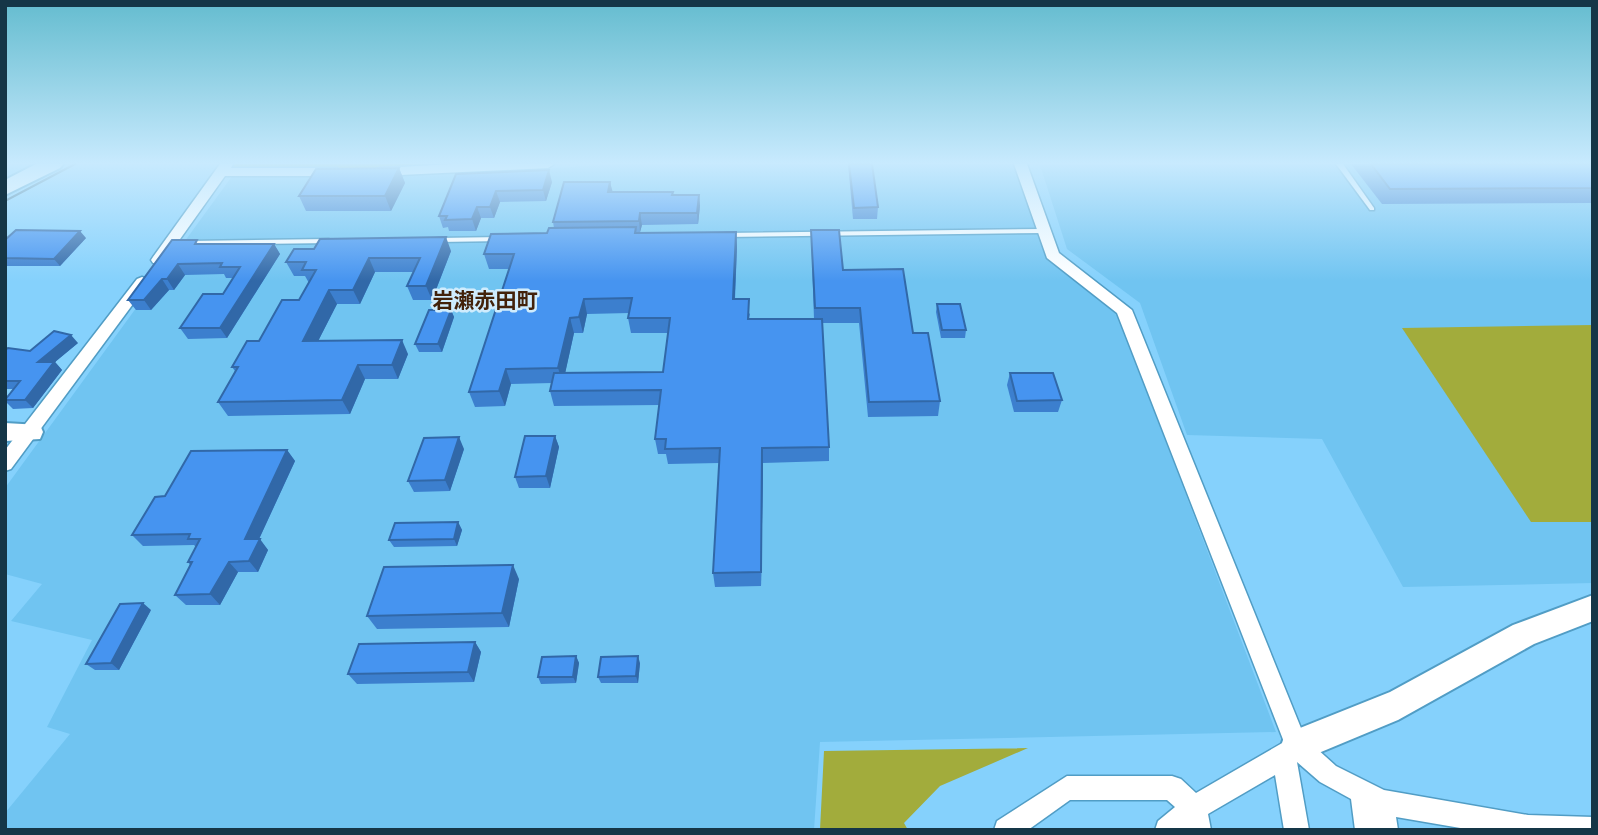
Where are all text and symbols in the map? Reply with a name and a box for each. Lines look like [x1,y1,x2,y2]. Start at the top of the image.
district label: 岩瀬赤田町 [433,287,538,314]

